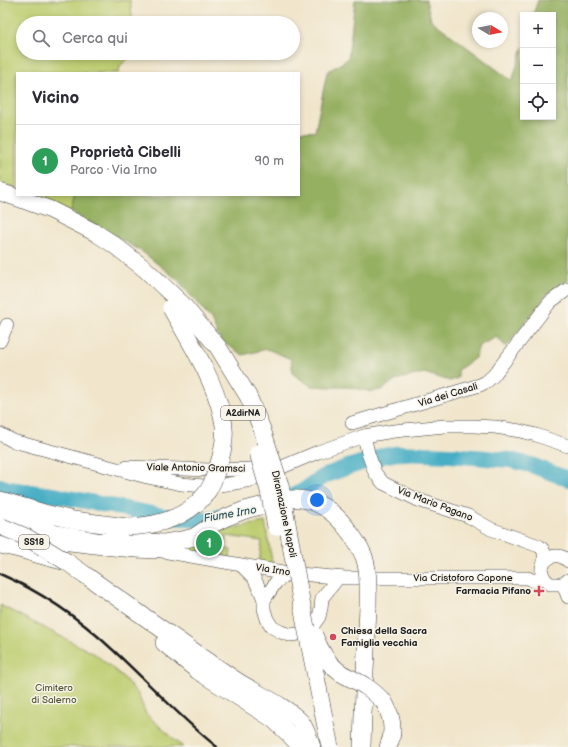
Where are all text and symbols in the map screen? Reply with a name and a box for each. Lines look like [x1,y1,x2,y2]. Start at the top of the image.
north arrow [472,12,508,48]
map controls [520,12,556,120]
button: + [520,12,556,48]
search box [16,16,300,60]
icon: search [30,27,52,49]
text: Cerca qui [62,29,128,48]
button: − [520,48,556,84]
button: locate [520,84,556,120]
text: Vicino [32,88,79,108]
text: Proprietà Cibelli [70,143,181,162]
text: 1 [42,153,48,169]
text: 90 m [255,153,284,169]
text: Parco · Via Irno [70,162,157,178]
street label: Via dei Casali [417,380,479,410]
road number: A2dirNA [221,406,265,420]
street label: Viale Antonio Gramsci [146,461,246,475]
street label: Diramazione Napoli [269,469,299,559]
street label: Via Mario Pagano [396,484,475,524]
your location [307,490,327,510]
water label: Fiume Irno [202,503,258,525]
pin: 1 [196,528,222,558]
road number: SS18 [19,535,49,549]
street label: Via Irno [255,561,291,579]
street label: Via Cristoforo Capone [413,572,513,584]
place label: Farmacia Pifano [456,585,531,597]
marker: Farmacia Pifano [534,586,544,596]
place label: Chiesa della Sacra Famiglia vecchia [341,625,427,649]
marker: Chiesa della Sacra Famiglia vecchia [328,632,338,642]
park label: Cimitero di Salerno [31,682,77,706]

